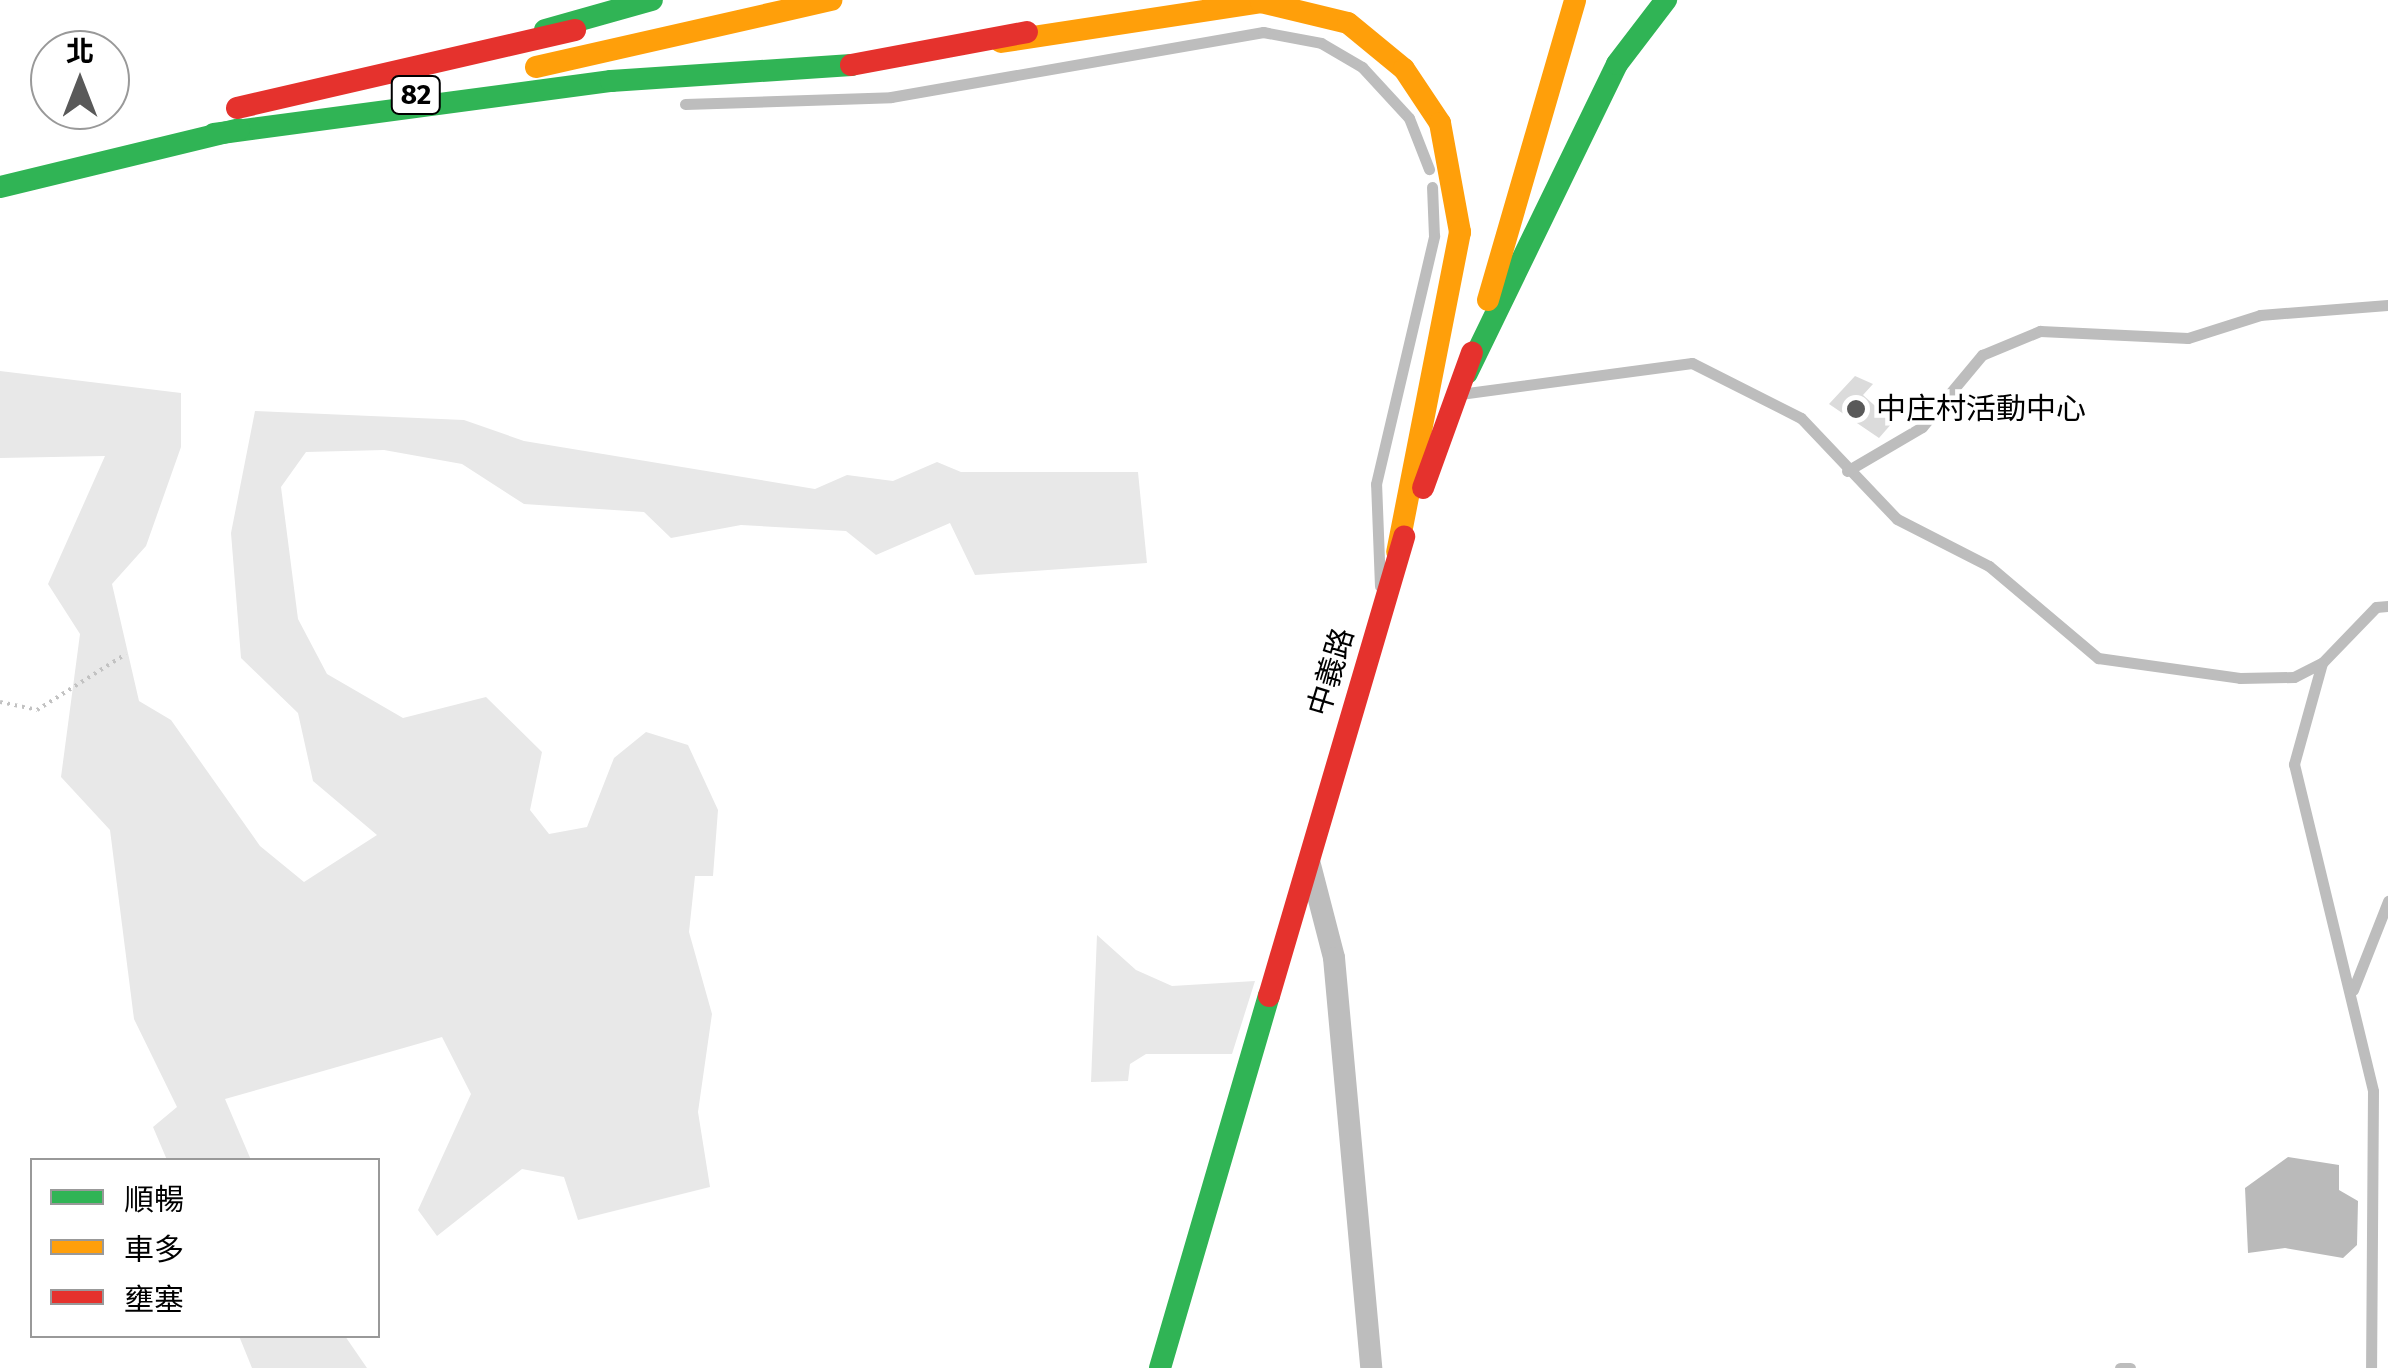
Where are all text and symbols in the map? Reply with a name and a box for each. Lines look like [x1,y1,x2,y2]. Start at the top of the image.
north arrow [30,30,130,130]
text: 北 [66,35,94,68]
road number: 82 [388,72,444,118]
place label: 中庄村活動中心 [1876,391,2086,427]
marker: 中庄村活動中心 [1845,398,1867,420]
street label: 中義路 [1301,624,1361,720]
legend [30,1158,380,1338]
text: 順暢 [124,1182,184,1218]
text: 車多 [124,1232,184,1268]
text: 壅塞 [124,1282,184,1318]

